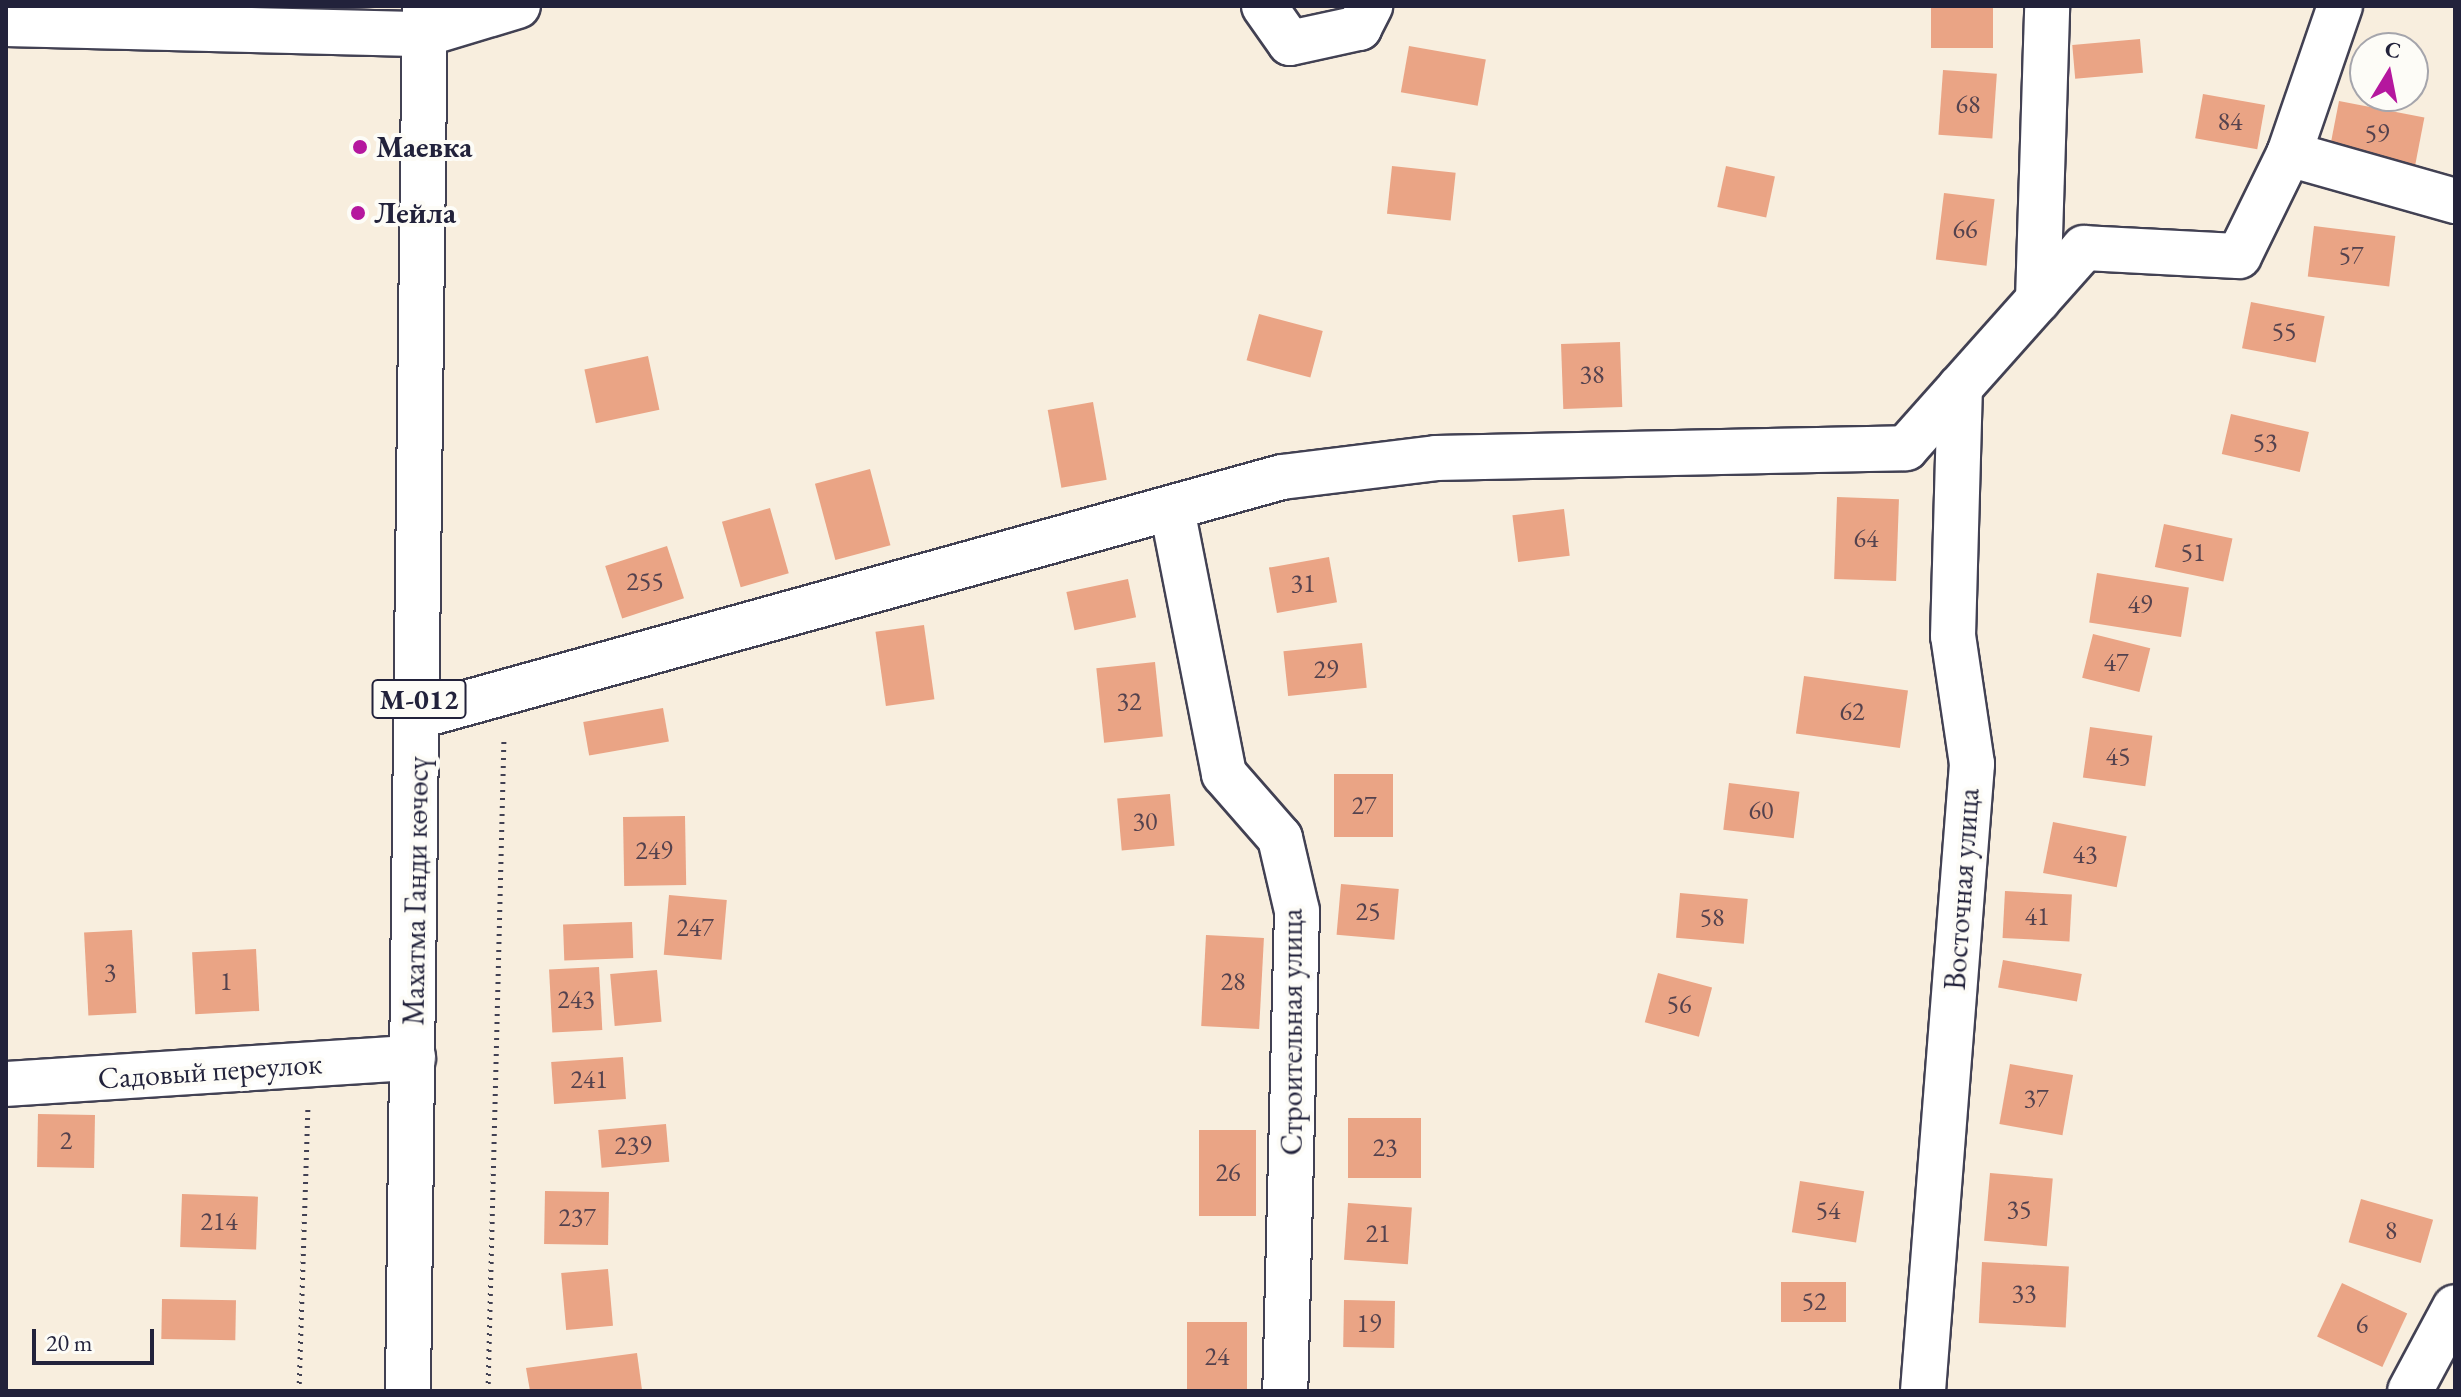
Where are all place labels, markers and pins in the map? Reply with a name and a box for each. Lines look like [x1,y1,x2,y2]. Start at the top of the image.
place label: Маевка [376,129,472,165]
marker: Маевка [351,138,369,156]
place label: Лейла [374,195,456,231]
marker: Лейла [349,204,367,222]

